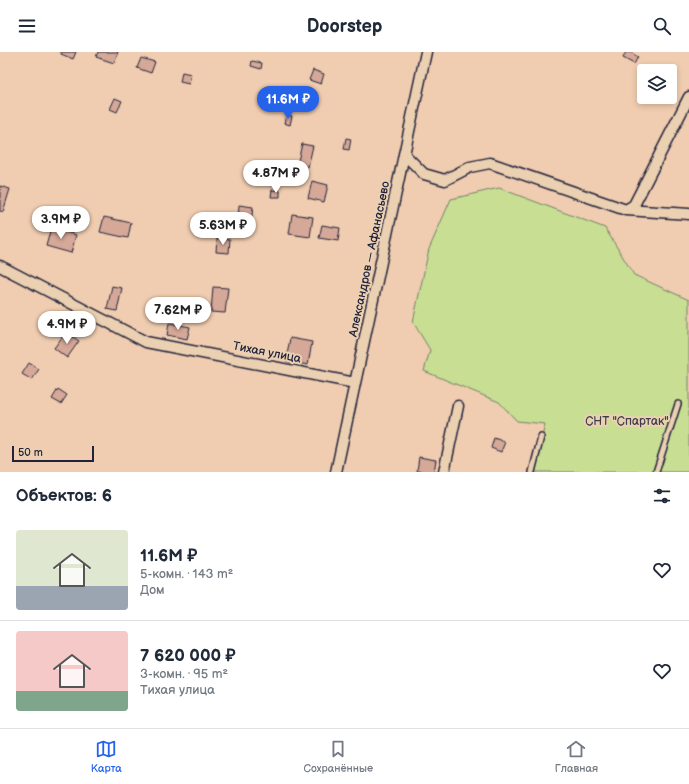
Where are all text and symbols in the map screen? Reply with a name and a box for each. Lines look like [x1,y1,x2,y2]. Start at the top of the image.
icon: menu [16,15,38,37]
icon: search [651,15,673,37]
text: Doorstep [307,16,382,37]
map controls [637,64,677,104]
button: layers [637,64,677,104]
pin: 11.6M ₽ [251,86,325,120]
text: 11.6M ₽ [266,91,310,107]
pin: 4.87M ₽ [239,160,313,194]
text: 4.87M ₽ [252,165,300,181]
street label: Александров — Афанасьево [345,180,393,339]
pin: 3.9M ₽ [28,206,94,240]
text: 3.9M ₽ [41,211,81,227]
pin: 5.63M ₽ [186,212,260,246]
text: 5.63M ₽ [199,217,247,233]
pin: 7.62M ₽ [141,297,215,331]
text: 7.62M ₽ [154,302,202,318]
pin: 4.9M ₽ [34,311,100,345]
text: 4.9M ₽ [47,316,87,332]
street label: Тихая улица [232,339,302,366]
park label: СНТ "Спартак" [585,414,669,429]
scale bar [12,444,94,463]
text: 50 m [18,446,43,459]
icon: filters [651,485,673,507]
text: Объектов: 6 [16,486,112,506]
icon: home [48,546,96,594]
text: 11.6M ₽ [140,546,198,566]
icon: heart [651,559,673,581]
text: 5-комн. · 143 m² [140,566,233,582]
text: Дом [140,582,165,598]
text: 7 620 000 ₽ [140,646,236,666]
icon: home [48,647,96,695]
icon: heart [651,660,673,682]
text: 3-комн. · 95 m² [140,666,228,682]
text: Тихая улица [140,682,215,698]
tab: Карта [91,738,122,775]
tab: Сохранённые [304,738,373,775]
tab: Главная [555,738,598,775]

